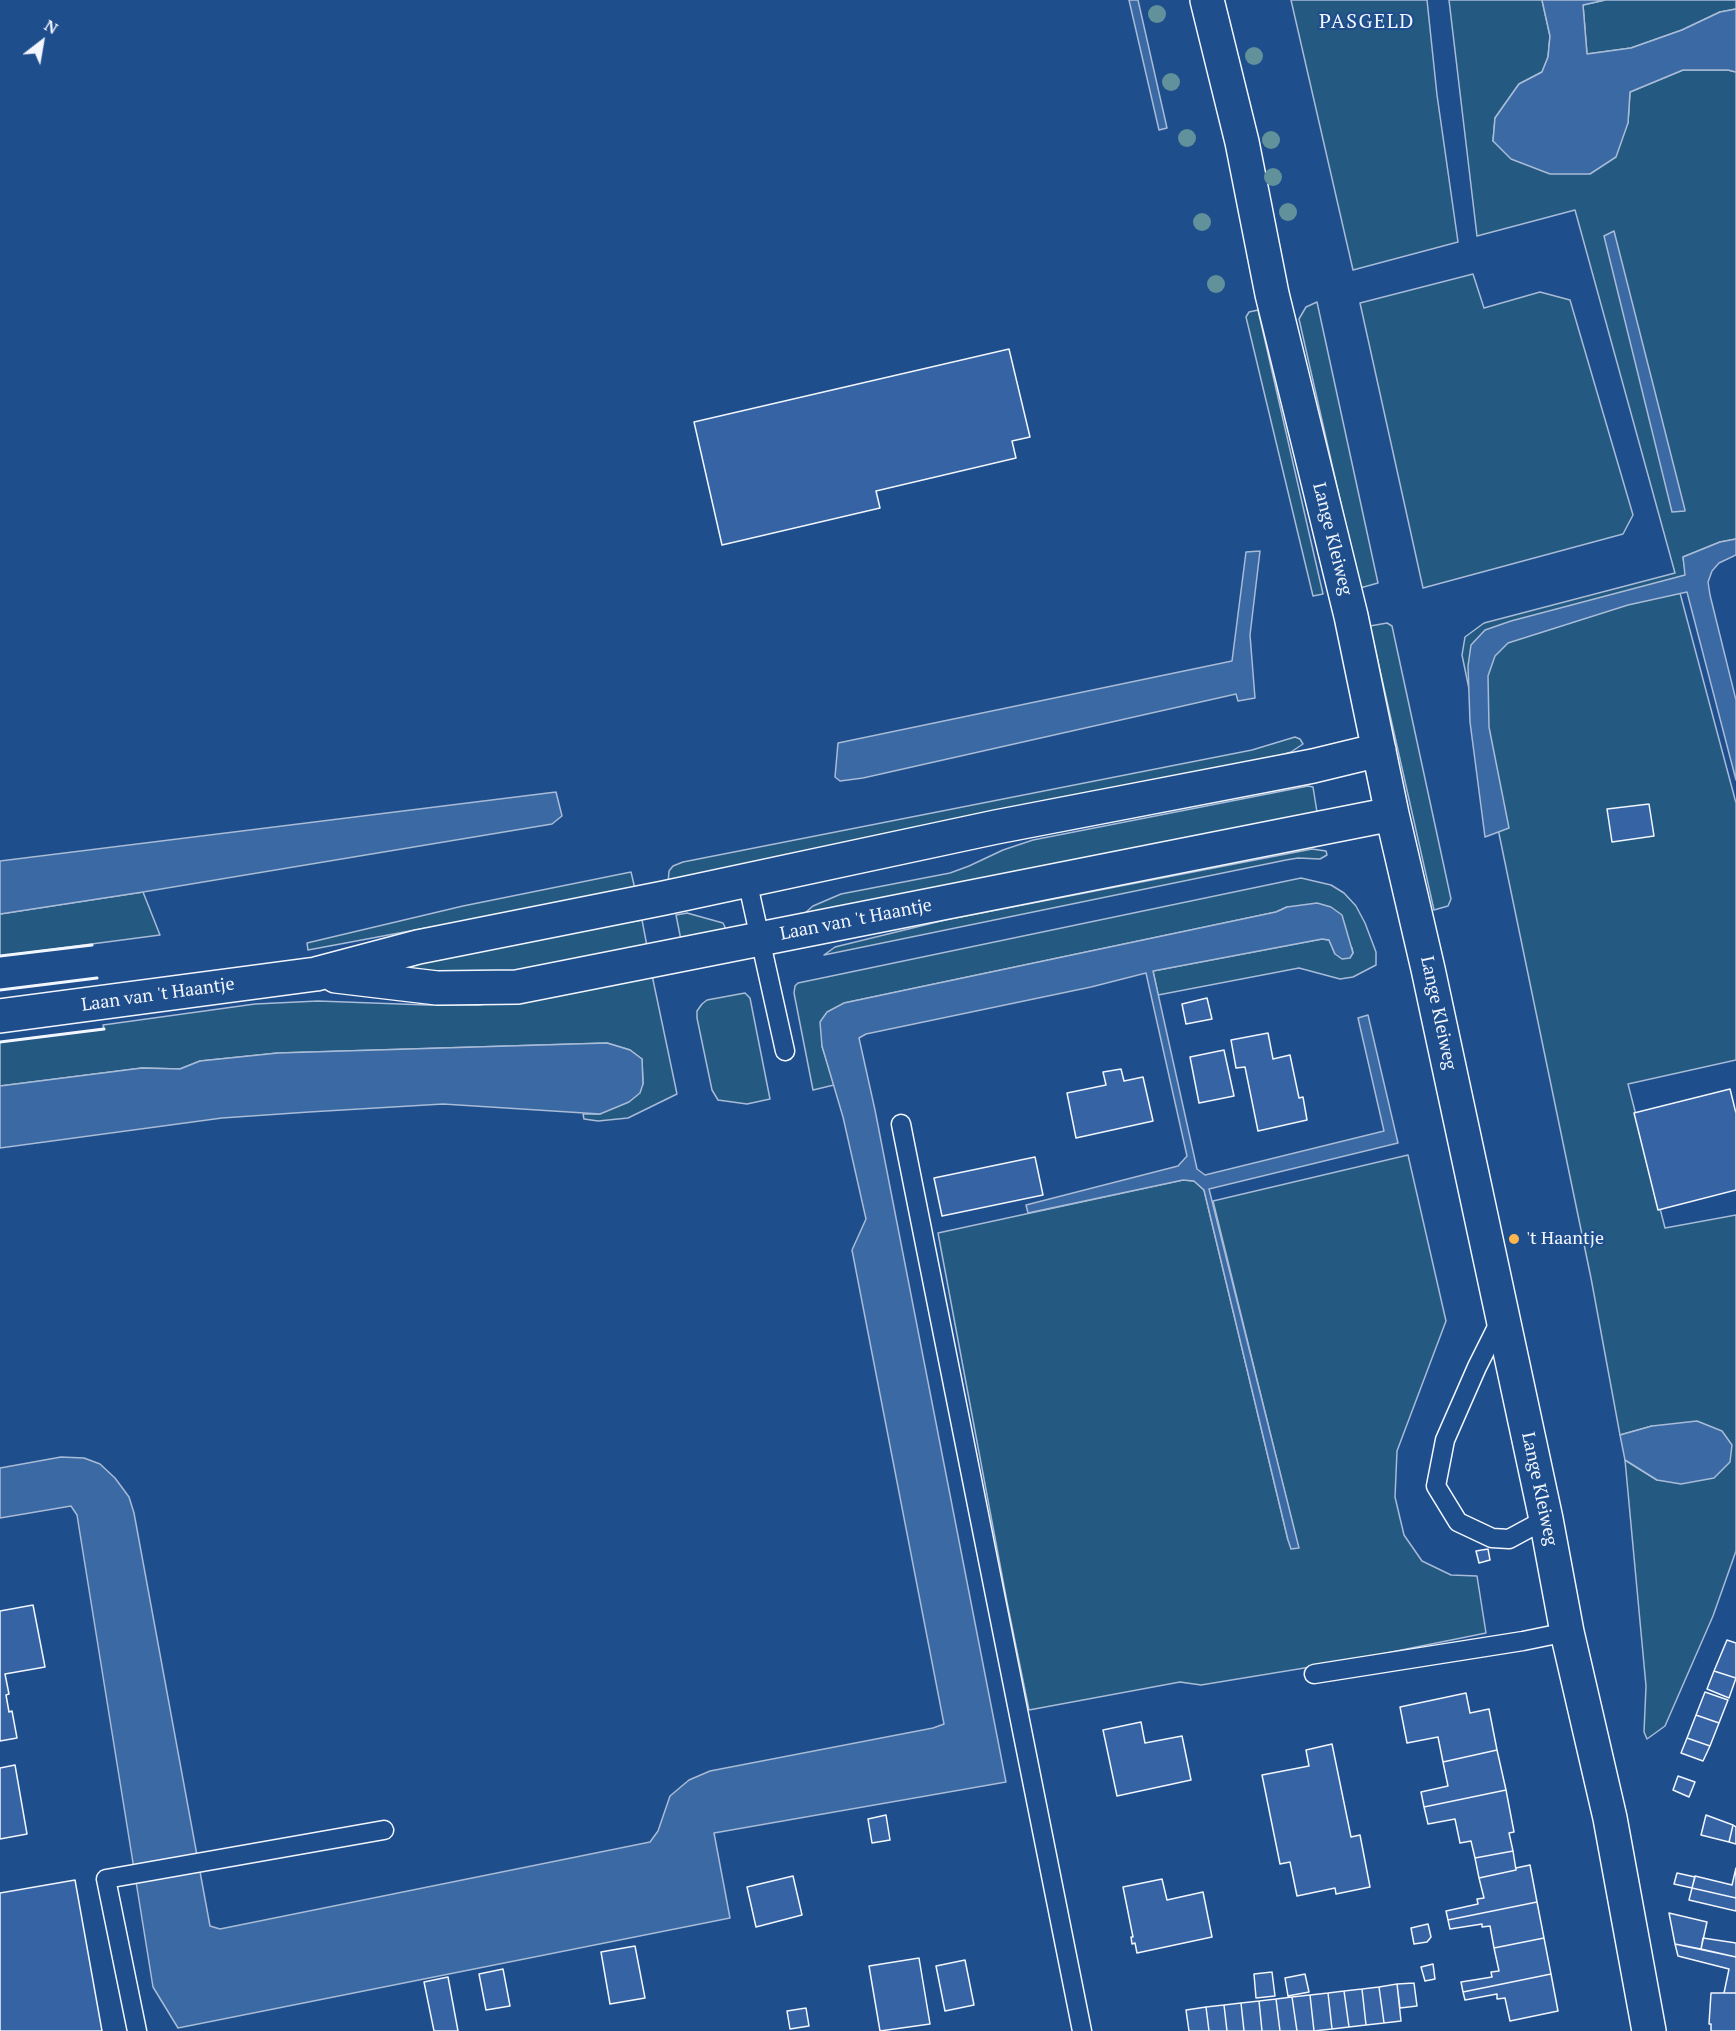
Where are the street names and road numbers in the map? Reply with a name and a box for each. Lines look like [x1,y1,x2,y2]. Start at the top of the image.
street label: Lange Kleiweg [1308,480,1356,598]
street label: Laan van 't Haantje [778,895,934,945]
street label: Lange Kleiweg [1415,954,1461,1072]
street label: Laan van 't Haantje [80,974,236,1016]
street label: Lange Kleiweg [1516,1430,1562,1548]

